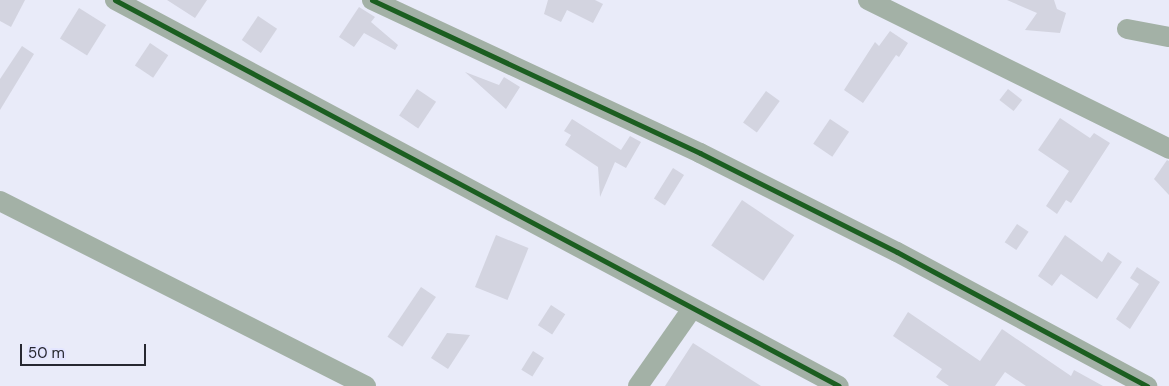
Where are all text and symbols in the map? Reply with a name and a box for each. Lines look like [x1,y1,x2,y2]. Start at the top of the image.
scale bar [22,334,149,366]
text: 50 m [28,343,65,363]

